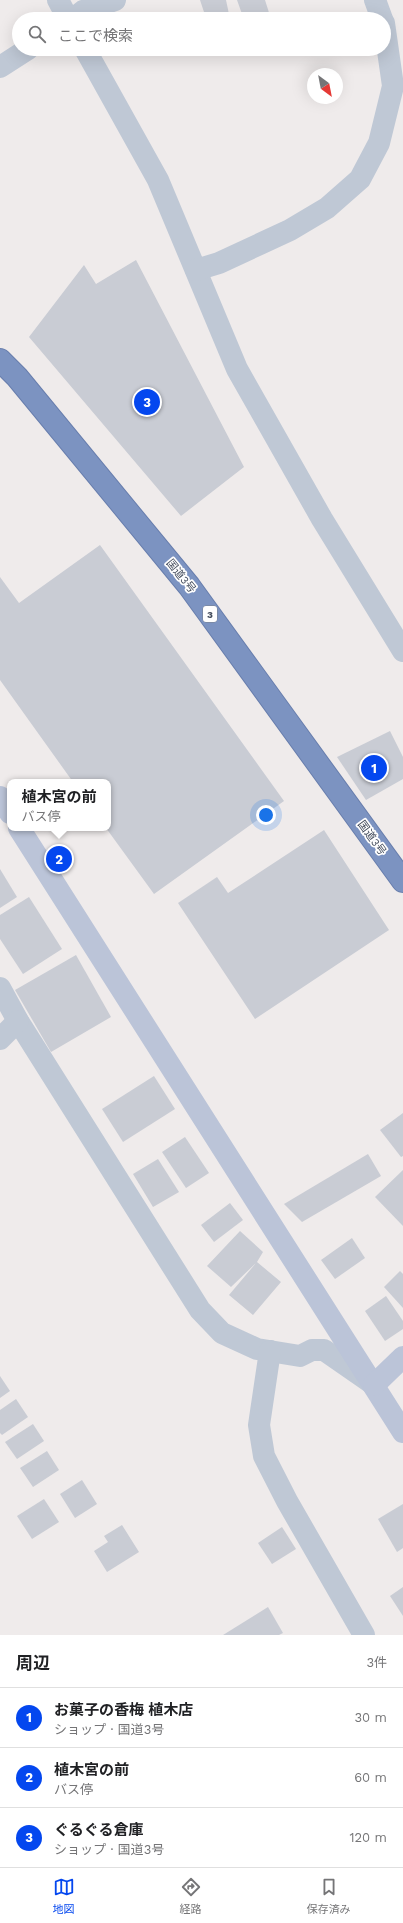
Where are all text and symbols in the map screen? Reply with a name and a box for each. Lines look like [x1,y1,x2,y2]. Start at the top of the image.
search box [12,12,391,56]
icon: search [26,23,48,45]
text: ここで検索 [58,27,133,45]
north arrow [307,68,343,104]
pin: 3 [134,387,160,417]
street label: 国道3号 [164,557,198,595]
road number: 3 [203,606,217,622]
pin: 1 [361,753,387,783]
popup [7,779,111,831]
text: 植木宮の前 [21,788,97,806]
your location [256,805,276,825]
text: バス停 [21,809,61,824]
street label: 国道3号 [355,818,389,858]
pin: 2 [46,844,72,874]
text: 周辺 [16,1653,50,1673]
text: 3件 [366,1655,387,1670]
text: お菓子の香梅 植木店 [54,1701,193,1719]
text: 1 [26,1710,32,1725]
text: 30 m [355,1710,387,1725]
text: ショップ · 国道3号 [54,1722,164,1737]
text: 植木宮の前 [54,1761,129,1779]
text: 2 [25,1770,33,1785]
text: 60 m [354,1770,387,1785]
text: バス停 [54,1782,93,1797]
text: ぐるぐる倉庫 [54,1821,143,1839]
text: 3 [25,1830,33,1845]
text: 120 m [349,1830,387,1845]
text: ショップ · 国道3号 [54,1842,164,1857]
tab: 地図 [53,1876,75,1916]
tab: 経路 [180,1876,202,1916]
tab: 保存済み [307,1876,351,1916]

